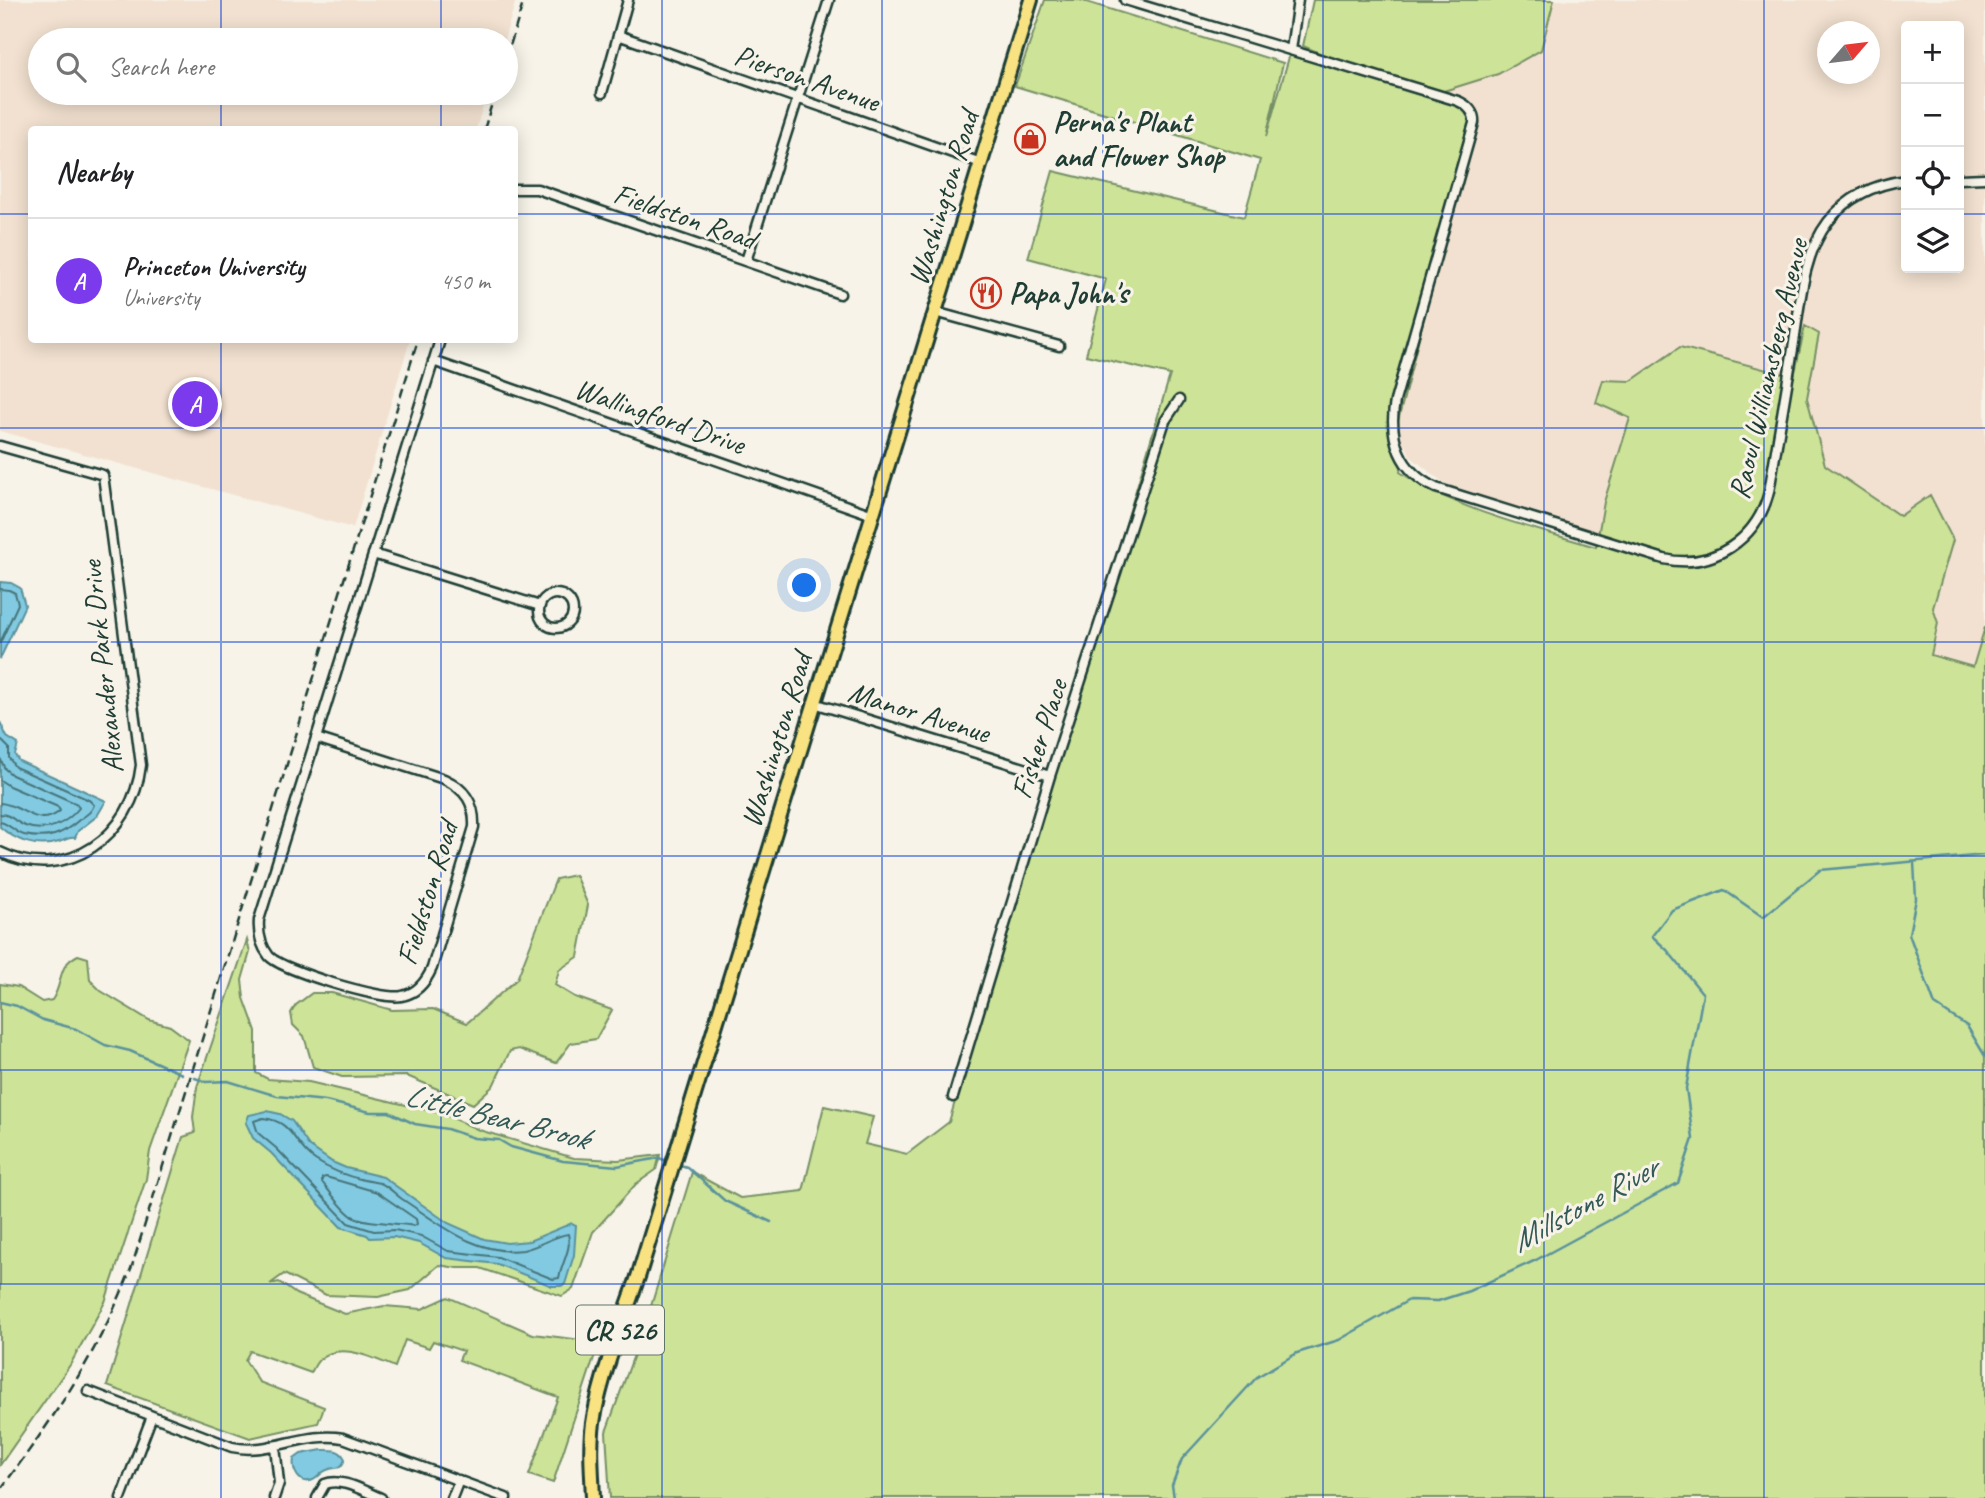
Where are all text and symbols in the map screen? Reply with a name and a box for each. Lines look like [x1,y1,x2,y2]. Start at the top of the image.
north arrow [1817,21,1880,84]
map controls [1901,21,1964,273]
button: + [1901,21,1964,84]
search box [28,28,518,105]
street label: Pierson Avenue [729,35,887,121]
icon: search [52,48,90,86]
text: Search here [108,50,214,83]
button: − [1901,84,1964,147]
street label: Washington Road [899,102,989,290]
place label: Perna's Plant and Flower Shop [1053,103,1227,175]
shop icon: Perna's Plant and Flower Shop [1013,122,1047,156]
button: locate [1901,147,1964,210]
text: Nearby [56,153,132,191]
street label: Fieldston Road [609,174,765,259]
button: layers [1901,210,1964,273]
street label: Raoul Williamsberg Avenue [1720,233,1817,503]
text: Princeton University [123,250,305,283]
text: A [73,267,85,296]
text: 450 m [441,267,490,296]
place label: Papa John's [1009,274,1132,312]
restaurant icon: Papa John's [969,276,1003,310]
text: University [123,283,200,312]
street label: Wallingford Drive [570,369,752,464]
pin: A [172,378,218,430]
street label: Alexander Park Drive [72,557,132,775]
your location [787,568,821,602]
street label: Washington Road [732,644,822,832]
street label: Fisher Place [1002,672,1077,803]
street label: Manor Avenue [844,673,996,752]
street label: Fieldston Road [387,813,468,969]
water label: Little Bear Brook [401,1074,599,1161]
water label: Millstone River [1504,1145,1669,1261]
road number: CR 526 [576,1306,664,1354]

